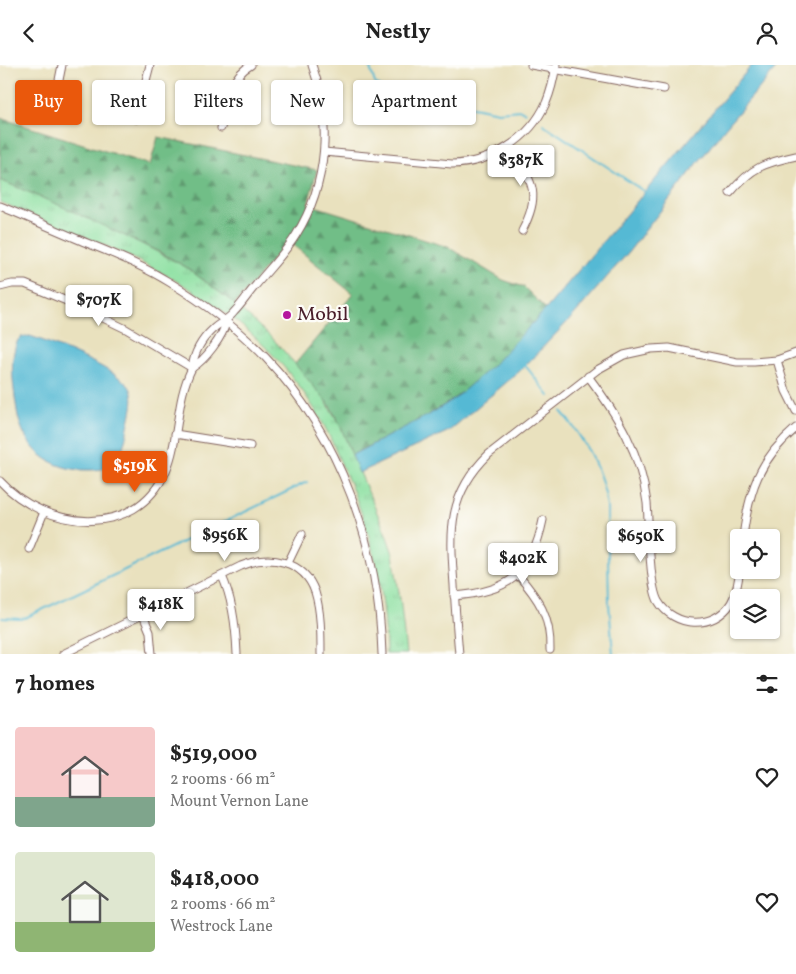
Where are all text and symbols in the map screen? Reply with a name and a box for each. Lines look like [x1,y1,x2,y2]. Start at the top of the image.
text: Nestly [365,17,431,48]
icon: back [15,19,43,47]
icon: person [753,19,781,47]
chip: Buy [15,80,82,125]
chip: Rent [92,80,165,125]
chip: Filters [175,80,261,125]
chip: New [271,80,343,125]
chip: Apartment [353,80,476,125]
pin: $387K [486,145,556,187]
text: $387K [498,150,544,172]
pin: $707K [64,285,134,327]
text: $707K [76,290,122,312]
place label: Mobil [297,301,349,329]
marker: Mobil [281,309,293,321]
pin: $519K [100,451,170,493]
text: $519K [113,456,157,478]
pin: $956K [190,519,260,562]
pin: $650K [606,521,676,563]
text: $956K [202,525,248,547]
text: $650K [618,526,664,548]
map controls [730,529,780,639]
button: locate [730,529,780,579]
pin: $402K [488,543,558,585]
text: $402K [499,548,547,570]
pin: $418K [126,589,196,631]
button: layers [730,589,780,639]
text: $418K [138,594,184,616]
text: 7 homes [15,670,95,699]
icon: filters [753,670,781,698]
text: $519,000 [170,740,257,769]
icon: home [55,747,115,807]
icon: heart [753,763,781,791]
text: 2 rooms · 66 m² [170,769,276,791]
text: Mount Vernon Lane [170,791,309,813]
text: $418,000 [170,865,259,894]
icon: home [55,872,115,932]
icon: heart [753,888,781,916]
text: 2 rooms · 66 m² [170,894,276,916]
text: Westrock Lane [170,916,273,938]

